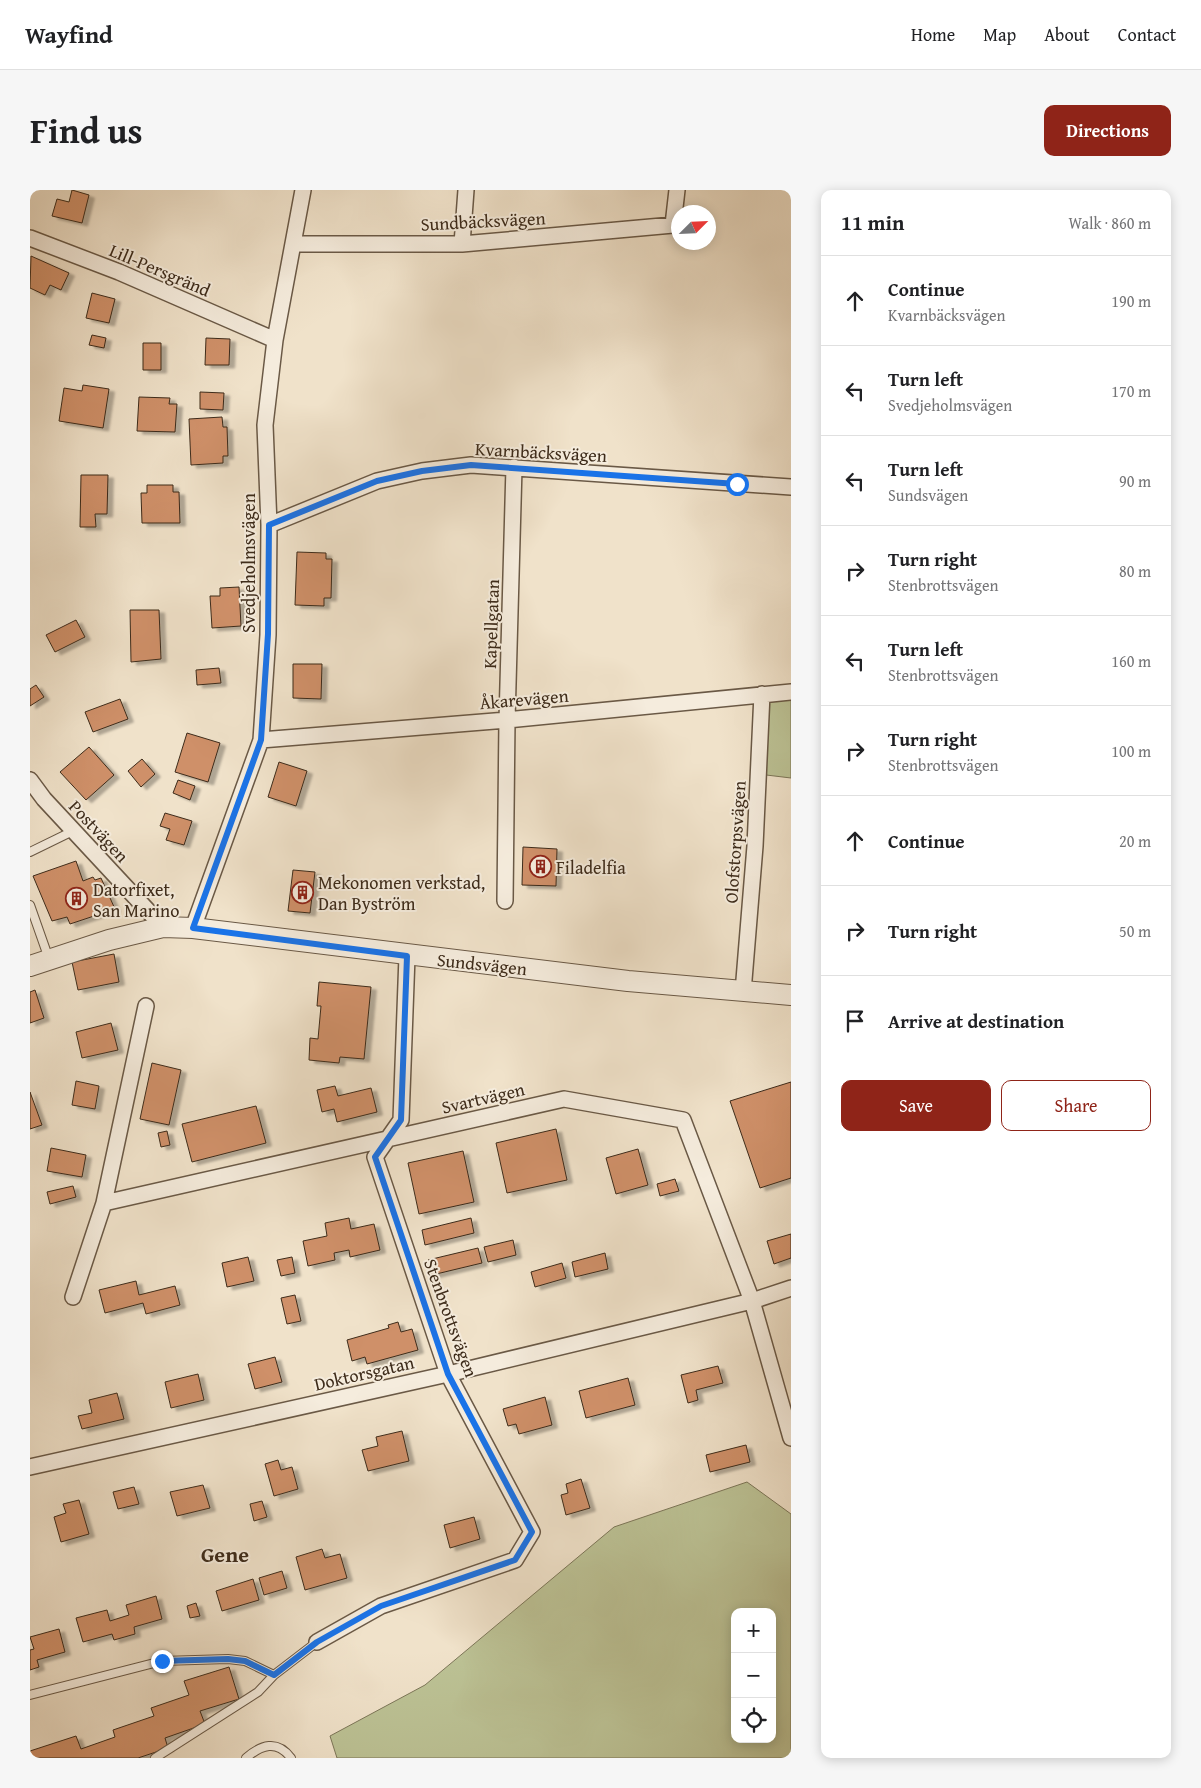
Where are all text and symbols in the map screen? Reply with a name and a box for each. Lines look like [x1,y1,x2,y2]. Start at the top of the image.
text: Wayfind [25,17,113,52]
text: Home [911,21,955,48]
text: Map [983,21,1016,48]
text: About [1044,21,1090,48]
text: Contact [1118,21,1176,48]
text: Find us [30,105,143,156]
button: Directions [1044,105,1171,156]
street label: Sundbäcksvägen [420,204,546,238]
north arrow [671,205,716,250]
text: 11 min [841,207,904,238]
text: Walk · 860 m [1068,211,1151,235]
street label: Lill-Persgränd [105,237,215,304]
text: Continue [888,275,965,303]
icon: ahead [841,287,869,315]
text: 190 m [1111,289,1151,313]
text: Kvarnbäcksvägen [888,303,1005,327]
text: Turn left [888,365,963,393]
icon: left [841,377,869,405]
text: 170 m [1111,379,1151,403]
text: Svedjeholmsvägen [888,393,1012,417]
street label: Kvarnbäcksvägen [474,435,608,469]
text: Turn left [888,455,963,483]
icon: left [841,467,869,495]
text: 90 m [1119,469,1151,493]
route start [726,473,749,496]
text: Sundsvägen [888,483,968,507]
street label: Svedjeholmsvägen [235,493,262,633]
text: Turn right [888,545,977,573]
icon: right [841,557,869,585]
text: 80 m [1119,559,1151,583]
text: Stenbrottsvägen [888,573,998,597]
street label: Kapellgatan [476,579,506,669]
text: Turn left [888,635,963,663]
icon: left [841,647,869,675]
text: 160 m [1111,649,1151,673]
text: Stenbrottsvägen [888,663,998,687]
street label: Åkarevägen [478,682,570,716]
text: Turn right [888,725,977,753]
icon: right [841,737,869,765]
text: 100 m [1111,739,1151,763]
text: Stenbrottsvägen [888,753,998,777]
street label: Olofstorpsvägen [717,780,753,904]
street label: Postvägen [63,794,135,868]
icon: ahead [841,827,869,855]
text: Continue [888,827,965,855]
text: 20 m [1119,829,1151,853]
place label: Filadelfia [556,854,626,881]
building icon: Filadelfia [528,855,552,879]
place label: Mekonomen verkstad, Dan Byström [318,869,485,917]
place label: Datorfixet, San Marino [93,876,179,924]
building icon: Mekonomen verkstad, Dan Byström [290,880,314,904]
building icon: Datorfixet, San Marino [65,887,89,911]
icon: right [841,917,869,945]
text: Turn right [888,917,977,945]
text: 50 m [1119,919,1151,943]
street label: Sundsvägen [436,946,528,982]
icon: arrive [841,1007,869,1035]
text: Arrive at destination [888,1007,1064,1035]
street label: Svartvägen [439,1075,527,1121]
button: Save [841,1080,991,1131]
button: Share [1001,1080,1151,1131]
street label: Stenbrottsvägen [417,1255,485,1381]
street label: Doktorsgatan [311,1348,417,1398]
district label: Gene [201,1538,249,1570]
map controls [731,1608,776,1743]
button: + [731,1608,776,1653]
route end [151,1650,174,1673]
button: − [731,1653,776,1698]
button: locate [731,1698,776,1743]

